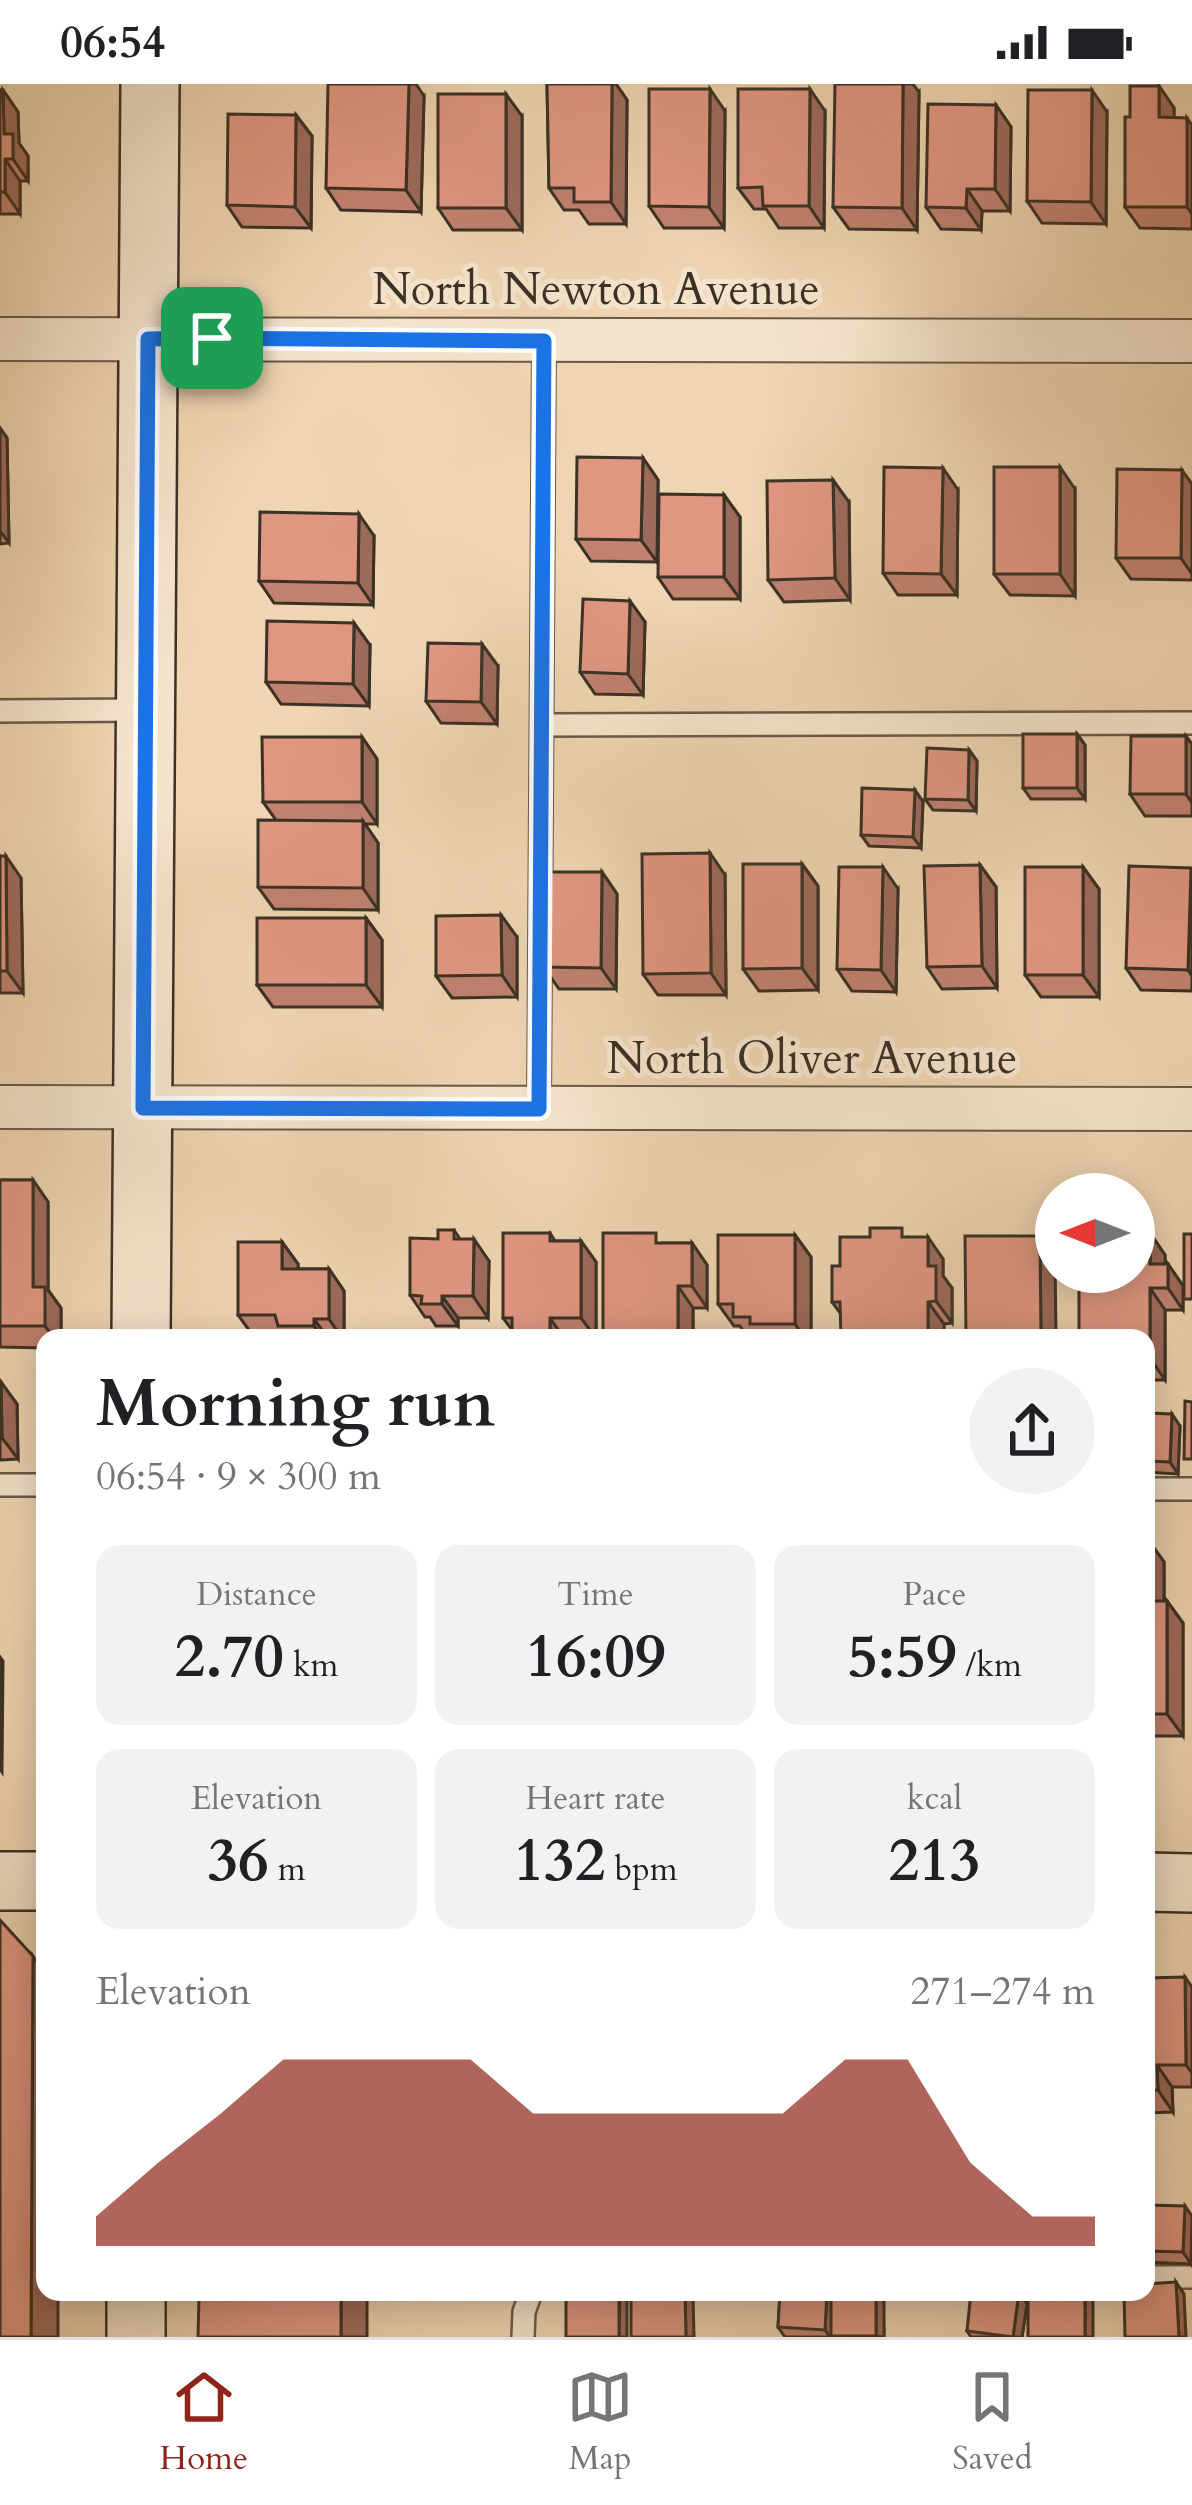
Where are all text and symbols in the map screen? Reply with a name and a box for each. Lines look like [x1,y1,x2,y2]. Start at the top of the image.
text: 06:54 [60,12,165,73]
street label: North Newton Avenue [372,259,820,320]
pin [161,287,263,389]
icon: arrive [179,305,245,371]
street label: North Oliver Avenue [607,1028,1017,1089]
north arrow [1035,1173,1155,1293]
map controls [1035,1173,1155,1293]
text: Morning run [96,1360,495,1449]
button: share [969,1368,1095,1494]
text: 06:54 · 9 × 300 m [96,1450,381,1503]
text: Distance [196,1572,317,1617]
text: Time [557,1572,634,1617]
text: Pace [903,1572,966,1617]
text: 2.70 [174,1617,284,1698]
text: 16:09 [525,1617,666,1698]
text: 5:59 [847,1617,957,1698]
text: km [284,1643,339,1688]
text: /km [957,1643,1022,1688]
text: Elevation [191,1776,322,1821]
text: Heart rate [526,1776,665,1821]
text: kcal [907,1776,962,1821]
text: 36 [207,1821,269,1902]
text: 132 [513,1821,606,1902]
text: 213 [888,1821,981,1902]
text: m [269,1847,306,1892]
text: bpm [606,1847,678,1892]
text: Elevation [96,1965,251,2018]
text: 271–274 m [910,1965,1095,2018]
tab: Home [160,2364,248,2481]
tab: Map [567,2364,633,2481]
tab: Saved [952,2364,1032,2481]

